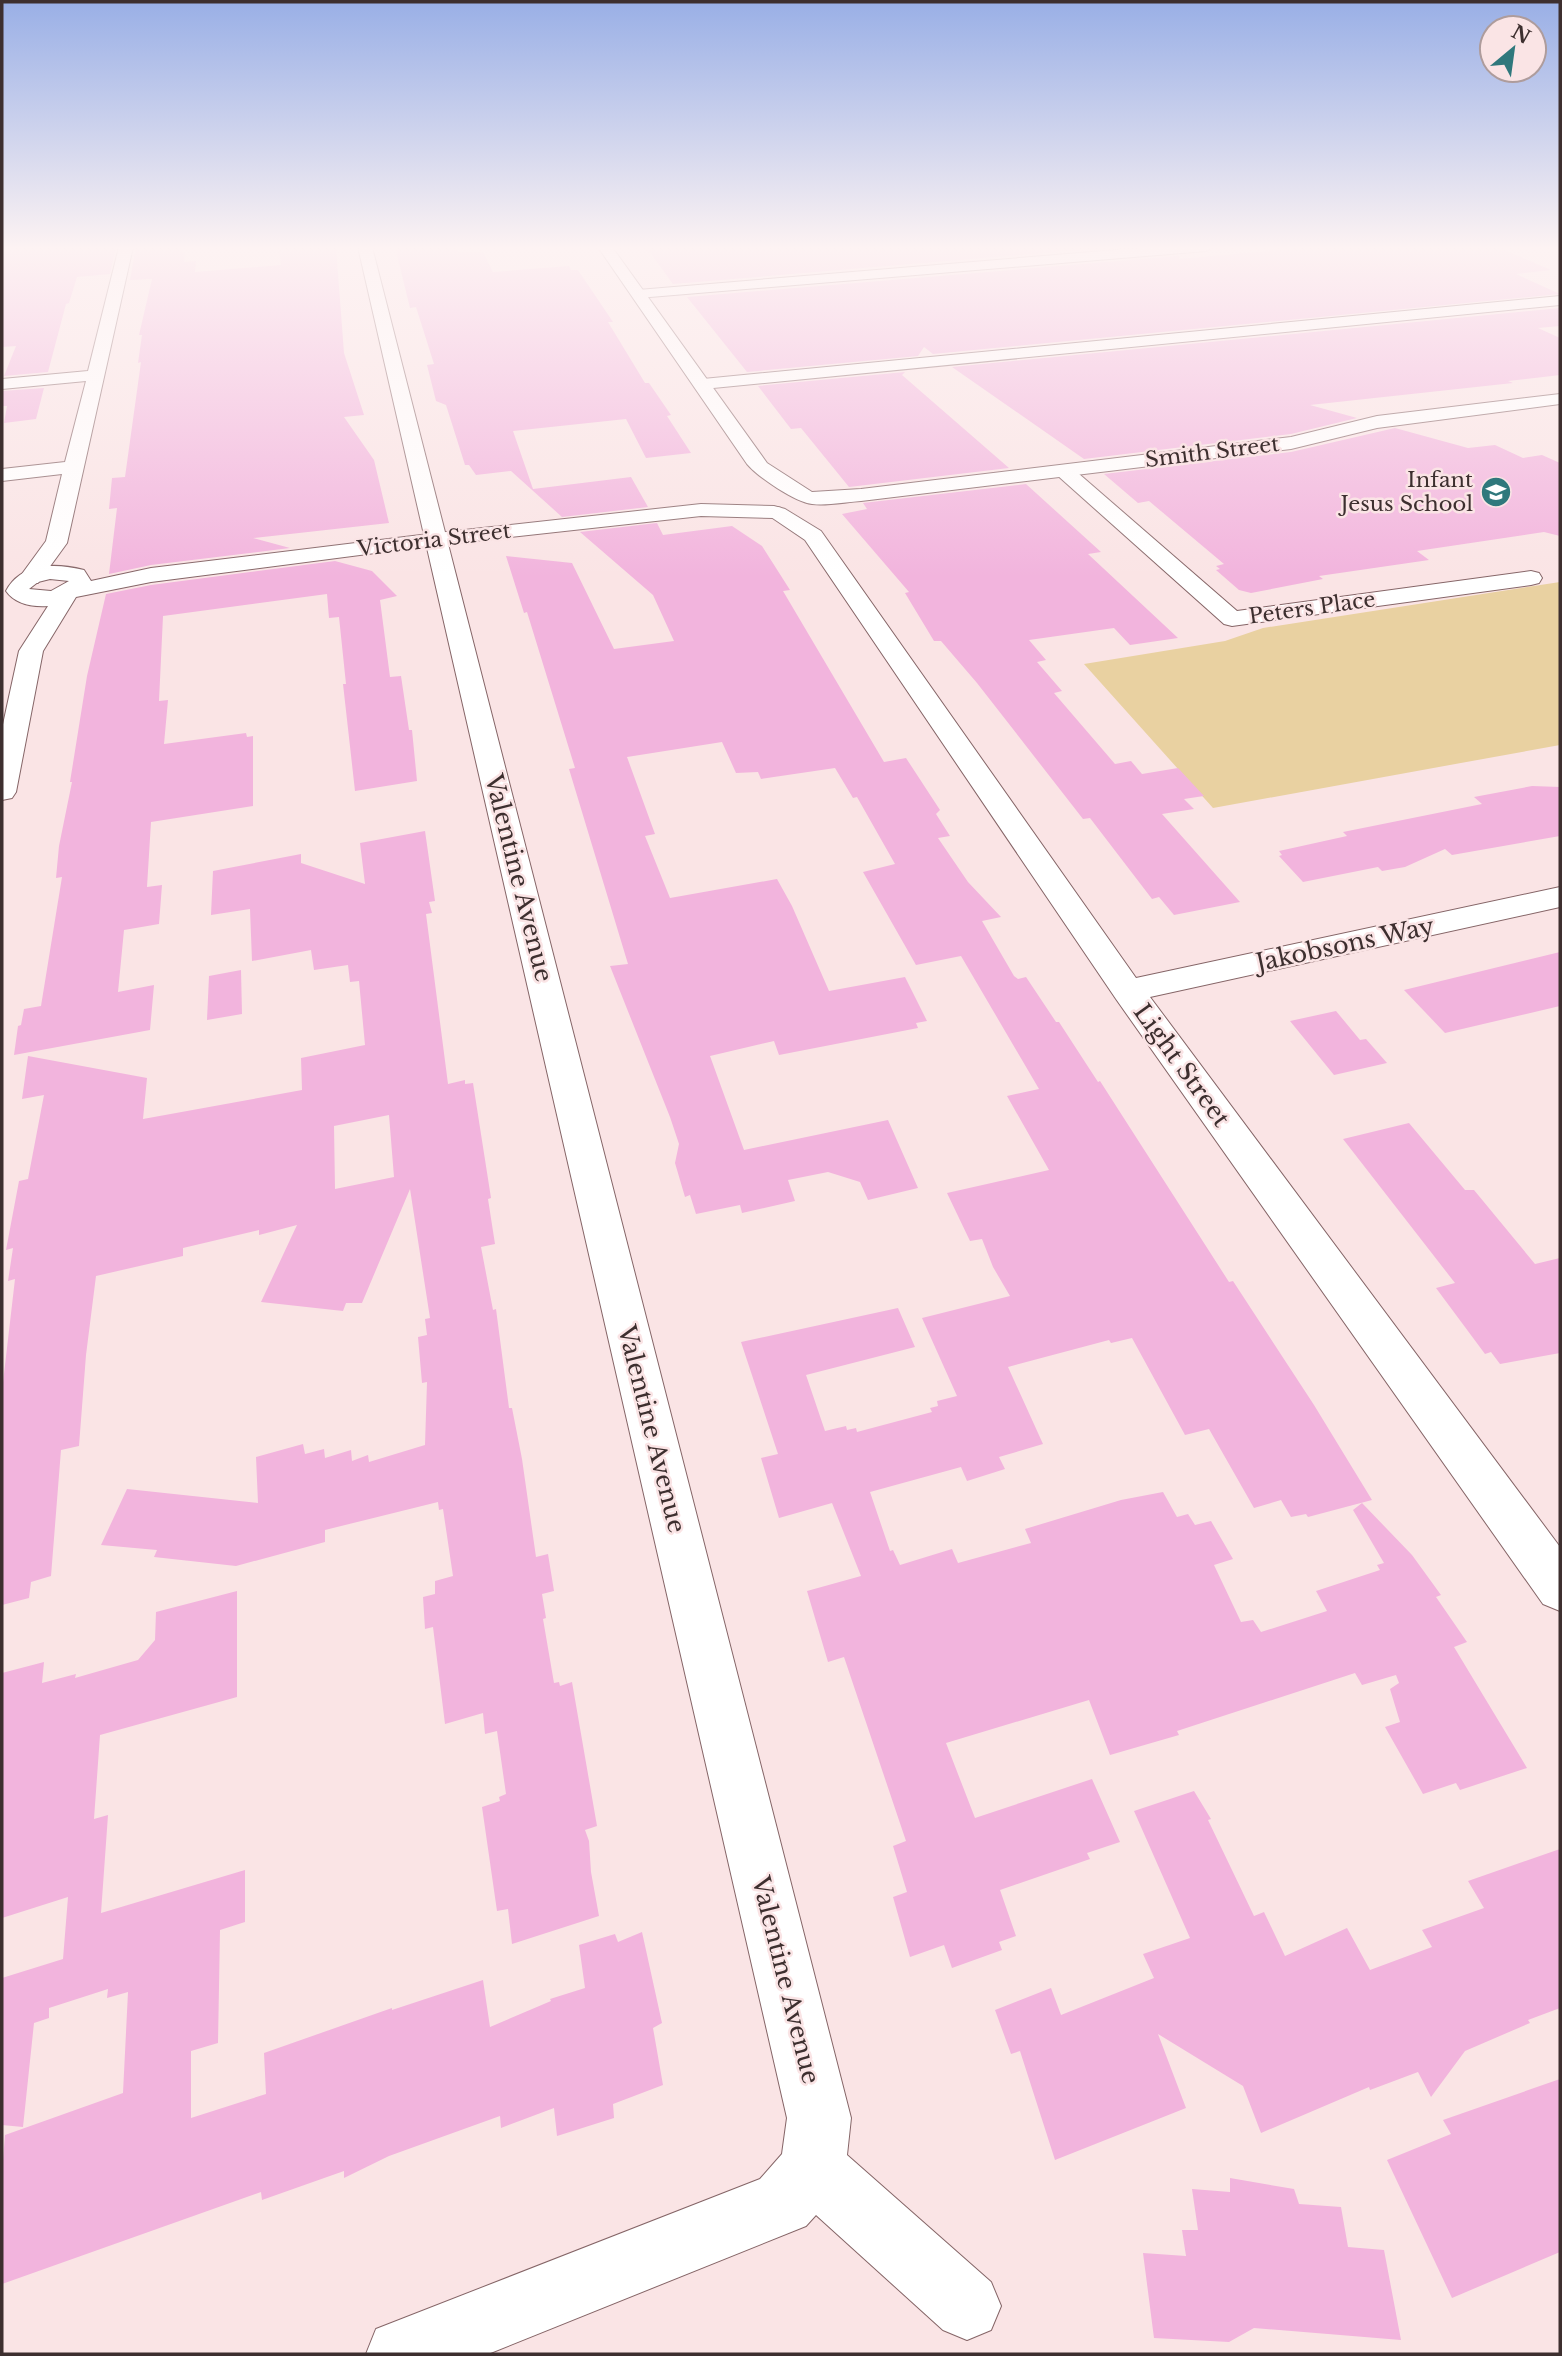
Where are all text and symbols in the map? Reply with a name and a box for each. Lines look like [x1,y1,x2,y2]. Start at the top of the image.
north arrow [1478,14,1548,84]
text: N [1508,20,1535,49]
street label: Smith Street [1144,431,1281,473]
place label: Infant Jesus School [1338,467,1473,517]
school or university icon: Infant Jesus School [1479,475,1513,509]
street label: Victoria Street [355,518,512,562]
street label: Peters Place [1247,586,1377,630]
street label: Valentine Avenue [479,770,559,985]
street label: Jakobsons Way [1250,911,1437,978]
street label: Light Street [1128,998,1236,1132]
street label: Valentine Avenue [612,1321,692,1536]
street label: Valentine Avenue [746,1872,826,2087]

